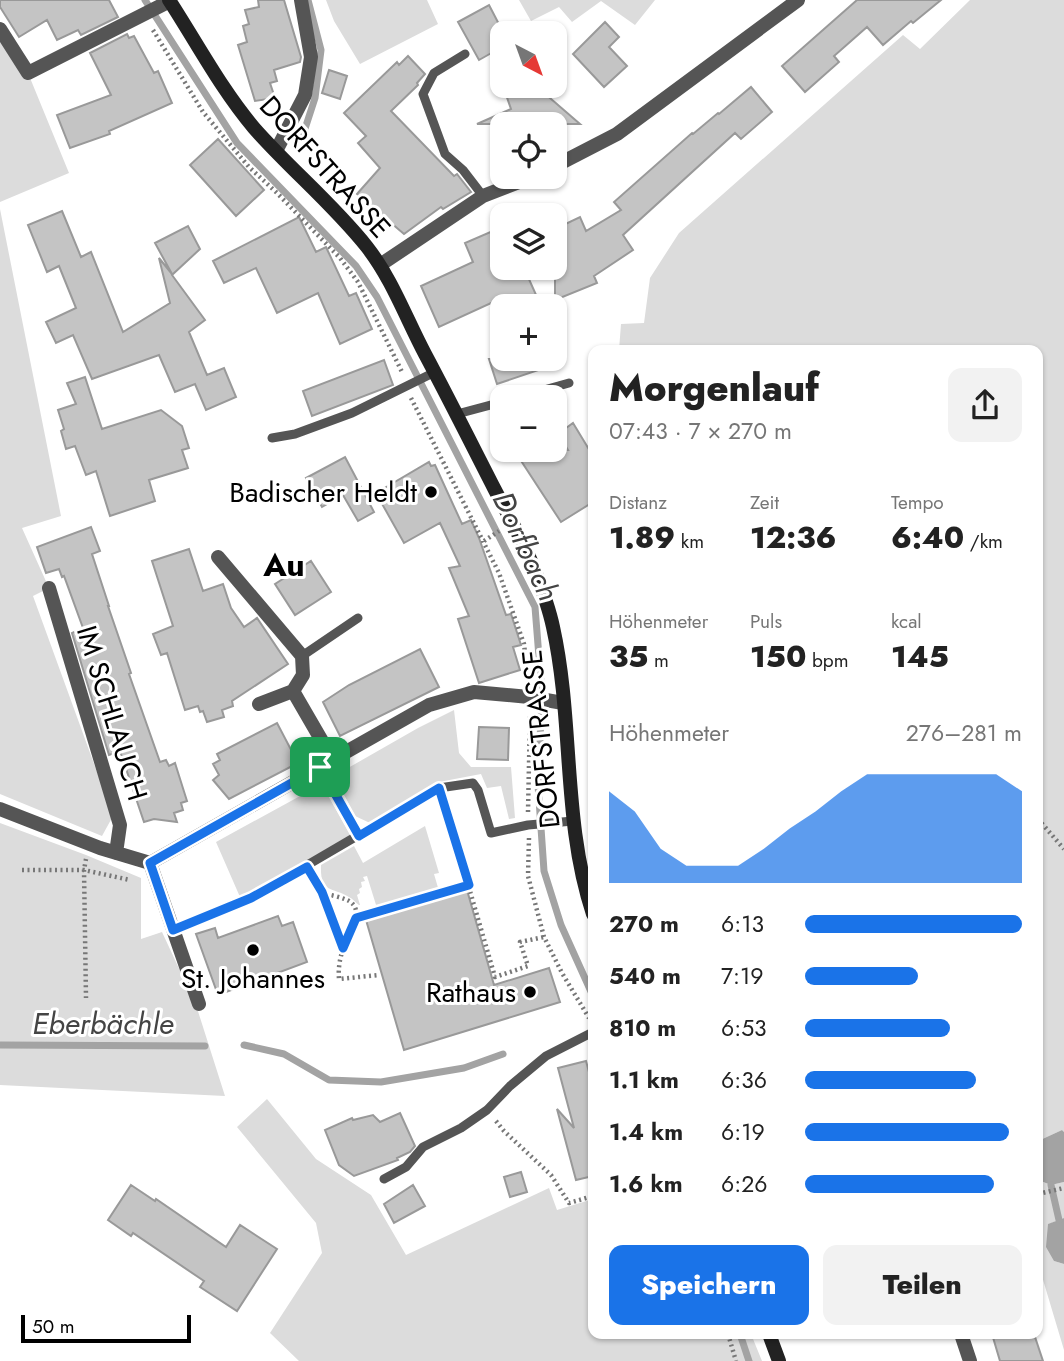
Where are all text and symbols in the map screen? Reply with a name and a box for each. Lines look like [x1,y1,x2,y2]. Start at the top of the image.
north arrow [490,21,567,98]
map controls [490,21,567,462]
street label: DORFSTRASSE [250,87,400,247]
button: locate [490,112,567,189]
button: layers [490,203,567,280]
button: + [490,294,567,371]
text: Morgenlauf [609,360,819,415]
button: share [948,368,1022,442]
button: − [490,385,567,462]
text: 07:43 · 7 × 270 m [609,414,792,448]
place label: Badischer Heldt [229,472,417,513]
marker: Badischer Heldt [423,484,439,500]
water label: Dorfbach [482,484,570,608]
text: Distanz [609,489,667,516]
text: Zeit [750,489,779,516]
text: Tempo [891,489,944,516]
text: 1.89 [609,516,675,559]
text: 12:36 [750,516,836,559]
text: 6:40 [891,516,964,559]
text: km [675,528,704,555]
text: /km [964,528,1003,555]
district label: Au [262,542,305,588]
text: Höhenmeter [609,608,708,635]
text: Puls [750,608,782,635]
text: kcal [891,608,922,635]
street label: IM SCHLAUCH [66,620,158,806]
text: 35 [609,635,648,678]
text: 150 [750,635,806,678]
text: 145 [891,635,949,678]
text: m [648,647,669,674]
text: bpm [806,647,849,674]
street label: DORFSTRASSE [511,648,571,830]
text: Höhenmeter [609,716,729,750]
text: 276–281 m [906,716,1022,750]
pin [290,737,350,797]
icon: arrive [301,748,339,786]
text: 270 m [609,907,679,941]
text: 6:13 [721,907,764,941]
marker: St. Johannes [245,942,261,958]
place label: St. Johannes [181,958,325,999]
text: 540 m [609,959,681,993]
text: 7:19 [721,959,764,993]
place label: Rathaus [426,972,516,1013]
marker: Rathaus [522,984,538,1000]
water label: Eberbächle [32,1002,174,1045]
text: 810 m [609,1011,676,1045]
text: 6:53 [721,1011,767,1045]
text: 1.1 km [609,1063,679,1097]
text: 6:36 [721,1063,767,1097]
text: 1.4 km [609,1115,683,1149]
text: 6:19 [721,1115,765,1149]
text: 1.6 km [609,1167,683,1201]
text: 6:26 [721,1167,767,1201]
button: Speichern [609,1245,809,1325]
button: Teilen [823,1245,1022,1325]
scale bar [21,1312,191,1344]
text: 50 m [32,1313,75,1340]

